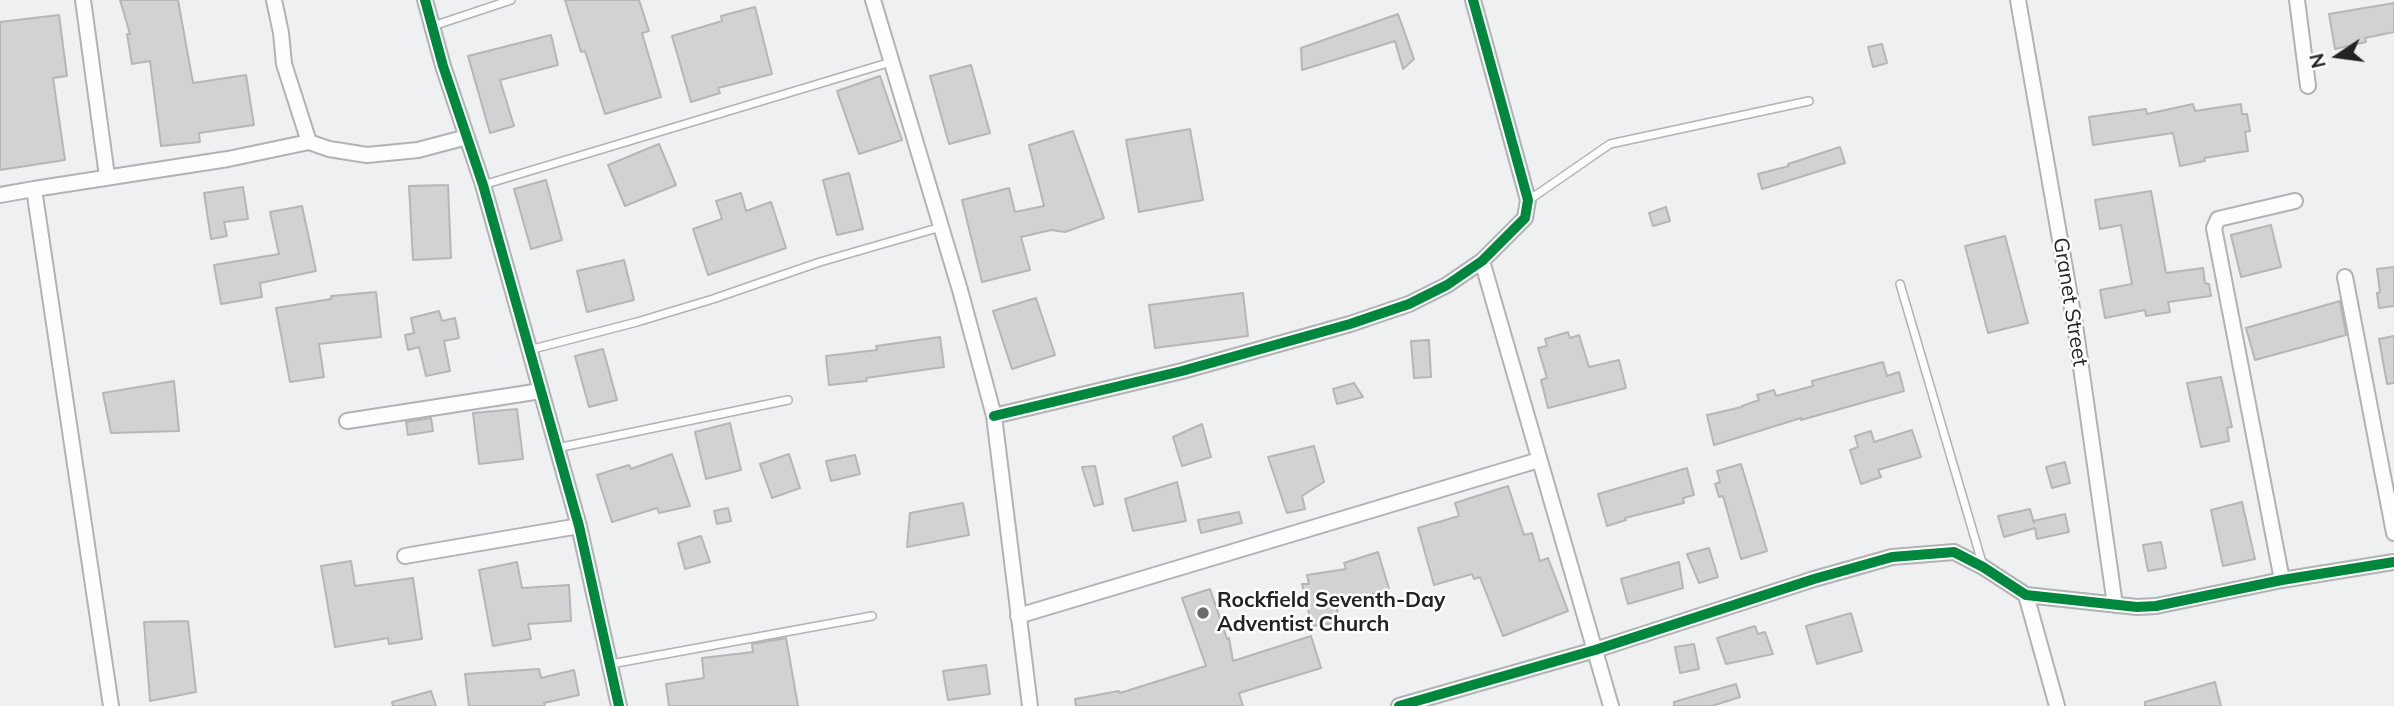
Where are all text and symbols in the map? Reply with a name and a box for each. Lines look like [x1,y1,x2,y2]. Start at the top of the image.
north arrow [2303,21,2373,91]
text: N [2304,51,2331,70]
street label: Granet Street [2047,236,2093,368]
place label: Rockfield Seventh-Day Adventist Church [1217,588,1445,638]
marker: Rockfield Seventh-Day Adventist Church [1195,605,1211,621]

